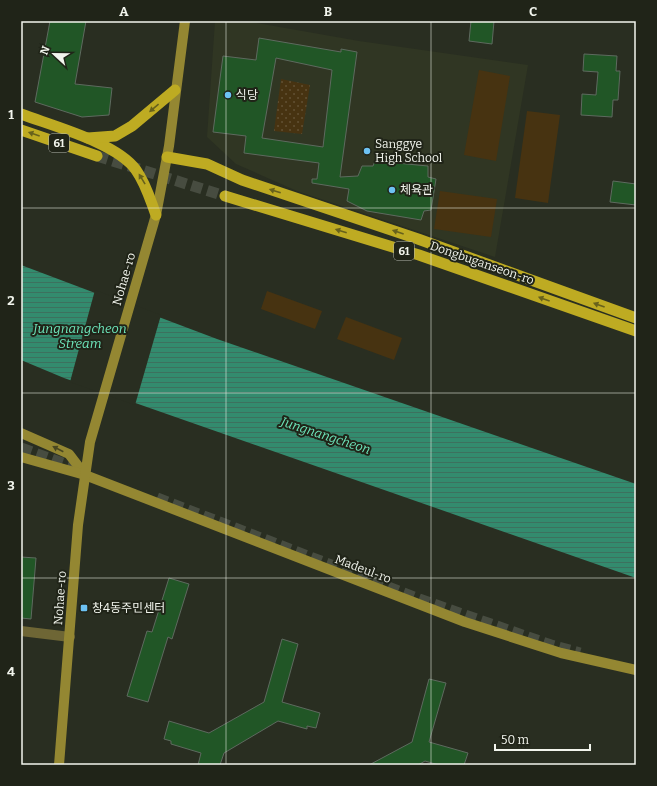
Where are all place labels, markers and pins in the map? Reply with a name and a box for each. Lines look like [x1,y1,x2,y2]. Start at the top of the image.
place label: 식당 [236,88,258,102]
marker: 식당 [223,90,233,100]
place label: Sanggye High School [375,137,443,165]
marker: Sanggye High School [362,146,372,156]
place label: 체육관 [400,183,433,197]
marker: 체육관 [387,185,397,195]
place label: 창4동주민센터 [92,601,165,615]
marker: 창4동주민센터 [79,603,89,613]

